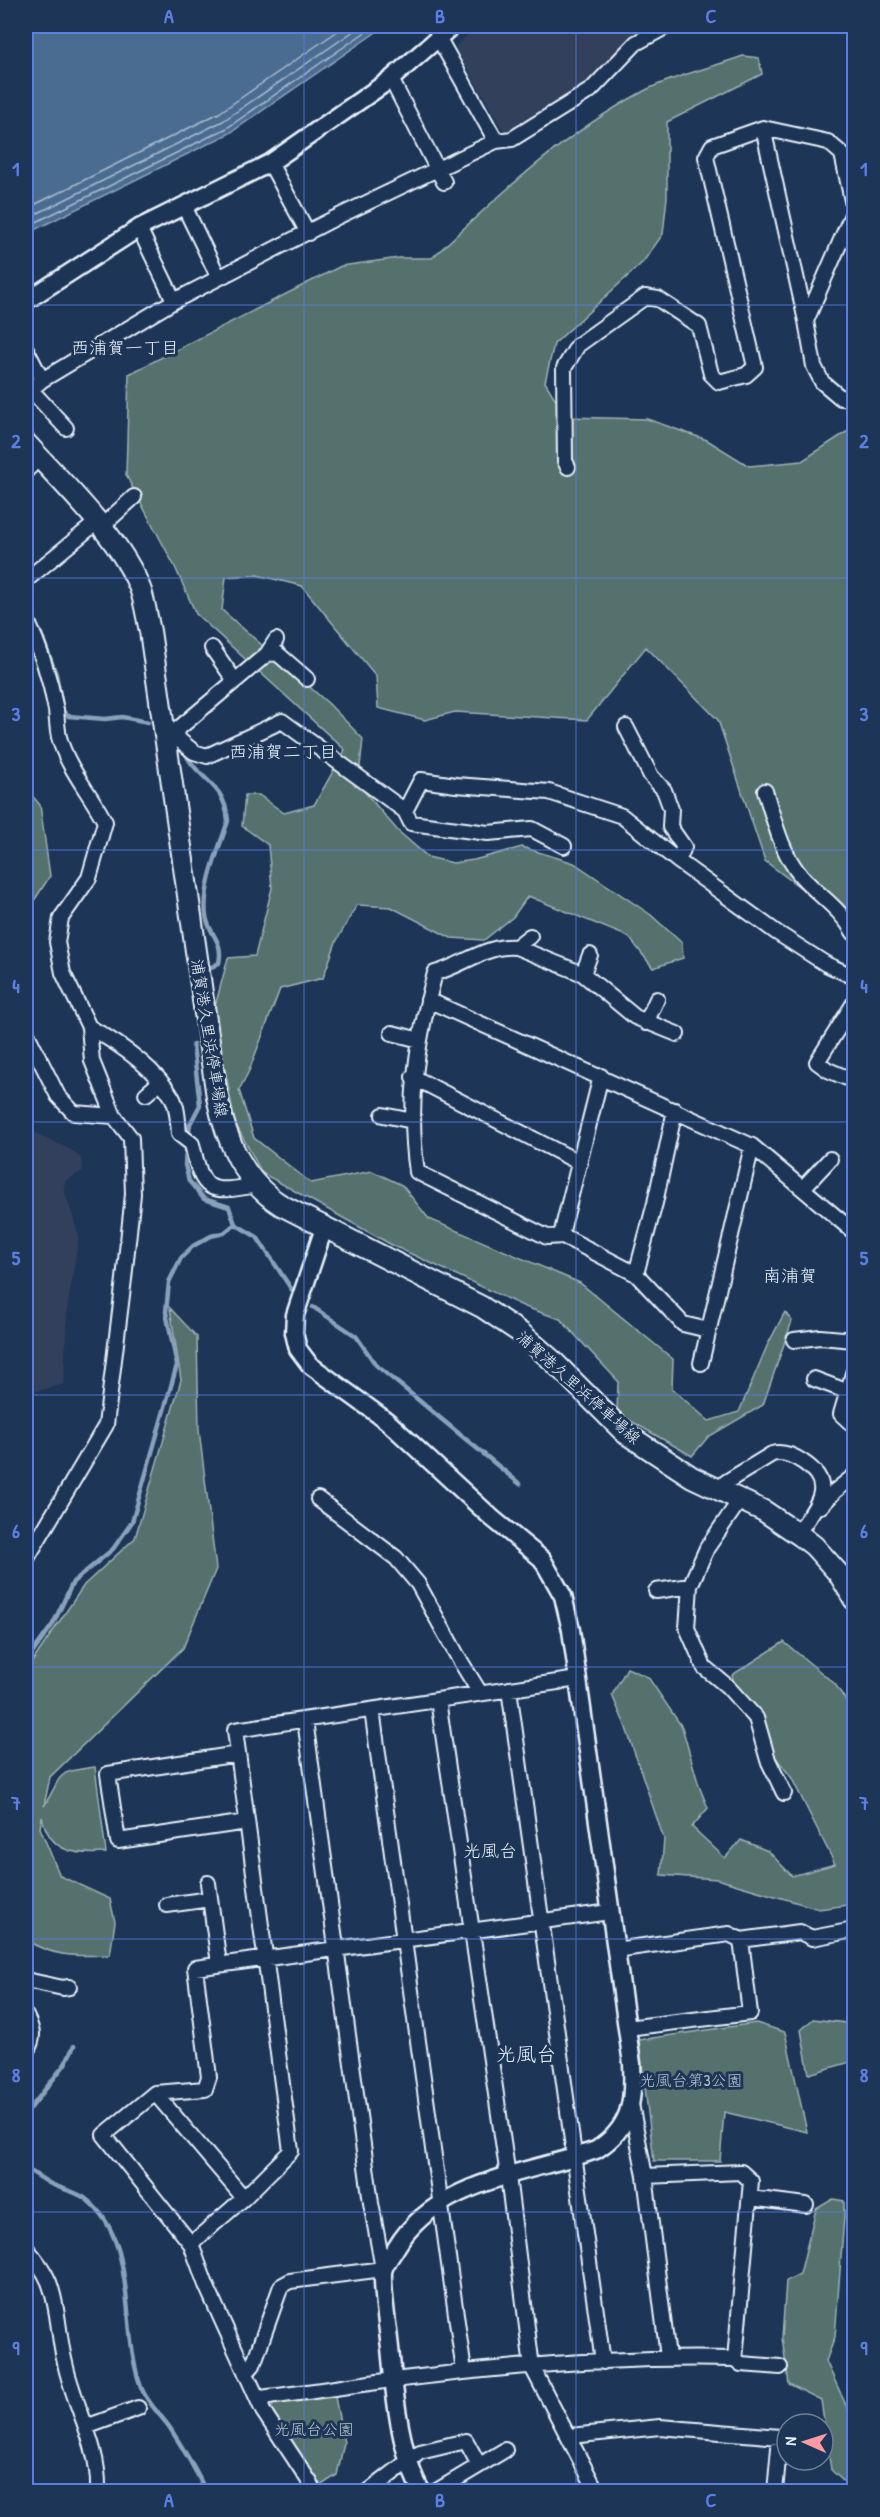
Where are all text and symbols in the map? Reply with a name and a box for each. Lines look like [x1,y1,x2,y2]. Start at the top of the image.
text: A [164,2,174,29]
text: B [435,2,445,29]
text: C [706,2,717,29]
text: 1 [12,155,20,182]
text: 1 [860,155,868,182]
district label: 西浦賀一丁目 [71,335,179,360]
text: 2 [11,427,21,454]
text: 2 [859,427,869,454]
text: 3 [12,700,21,727]
text: 3 [860,700,869,727]
district label: 西浦賀二丁目 [229,739,337,764]
street label: 浦賀港久里浜停車場線 [187,957,233,1119]
text: 4 [12,972,20,999]
text: 4 [860,972,868,999]
text: 5 [12,1244,21,1271]
text: 5 [860,1244,869,1271]
district label: 南浦賀 [763,1263,817,1288]
street label: 浦賀港久里浜停車場線 [512,1325,646,1449]
text: 6 [12,1517,20,1544]
text: 6 [860,1517,868,1544]
text: 7 [10,1789,21,1816]
text: 7 [858,1789,869,1816]
district label: 光風台 [463,1838,517,1863]
district label: 光風台 [496,2040,556,2067]
text: 8 [12,2061,21,2088]
text: 8 [860,2061,869,2088]
park label: 光風台第3公園 [639,2069,743,2091]
text: 9 [12,2334,20,2361]
text: 9 [860,2334,868,2361]
north arrow [775,2412,835,2472]
park label: 光風台公園 [274,2418,354,2440]
text: N [779,2436,801,2446]
text: A [164,2486,174,2513]
text: B [435,2486,445,2513]
text: C [706,2486,717,2513]

